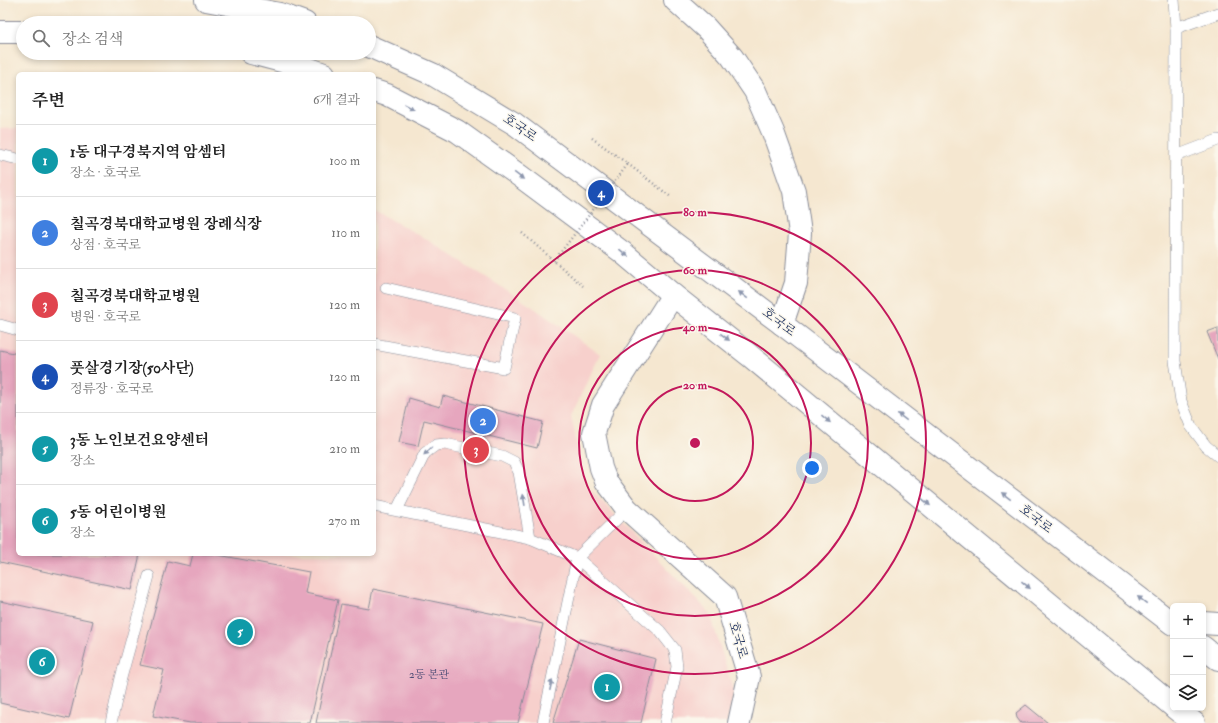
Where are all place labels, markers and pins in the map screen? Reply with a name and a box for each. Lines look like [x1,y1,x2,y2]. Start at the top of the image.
pin: 4 [588,178,614,208]
pin: 2 [470,406,496,436]
pin: 3 [463,435,489,465]
centre of rings [688,436,702,450]
pin: 5 [227,617,253,647]
pin: 6 [29,647,55,677]
pin: 1 [594,672,620,702]

